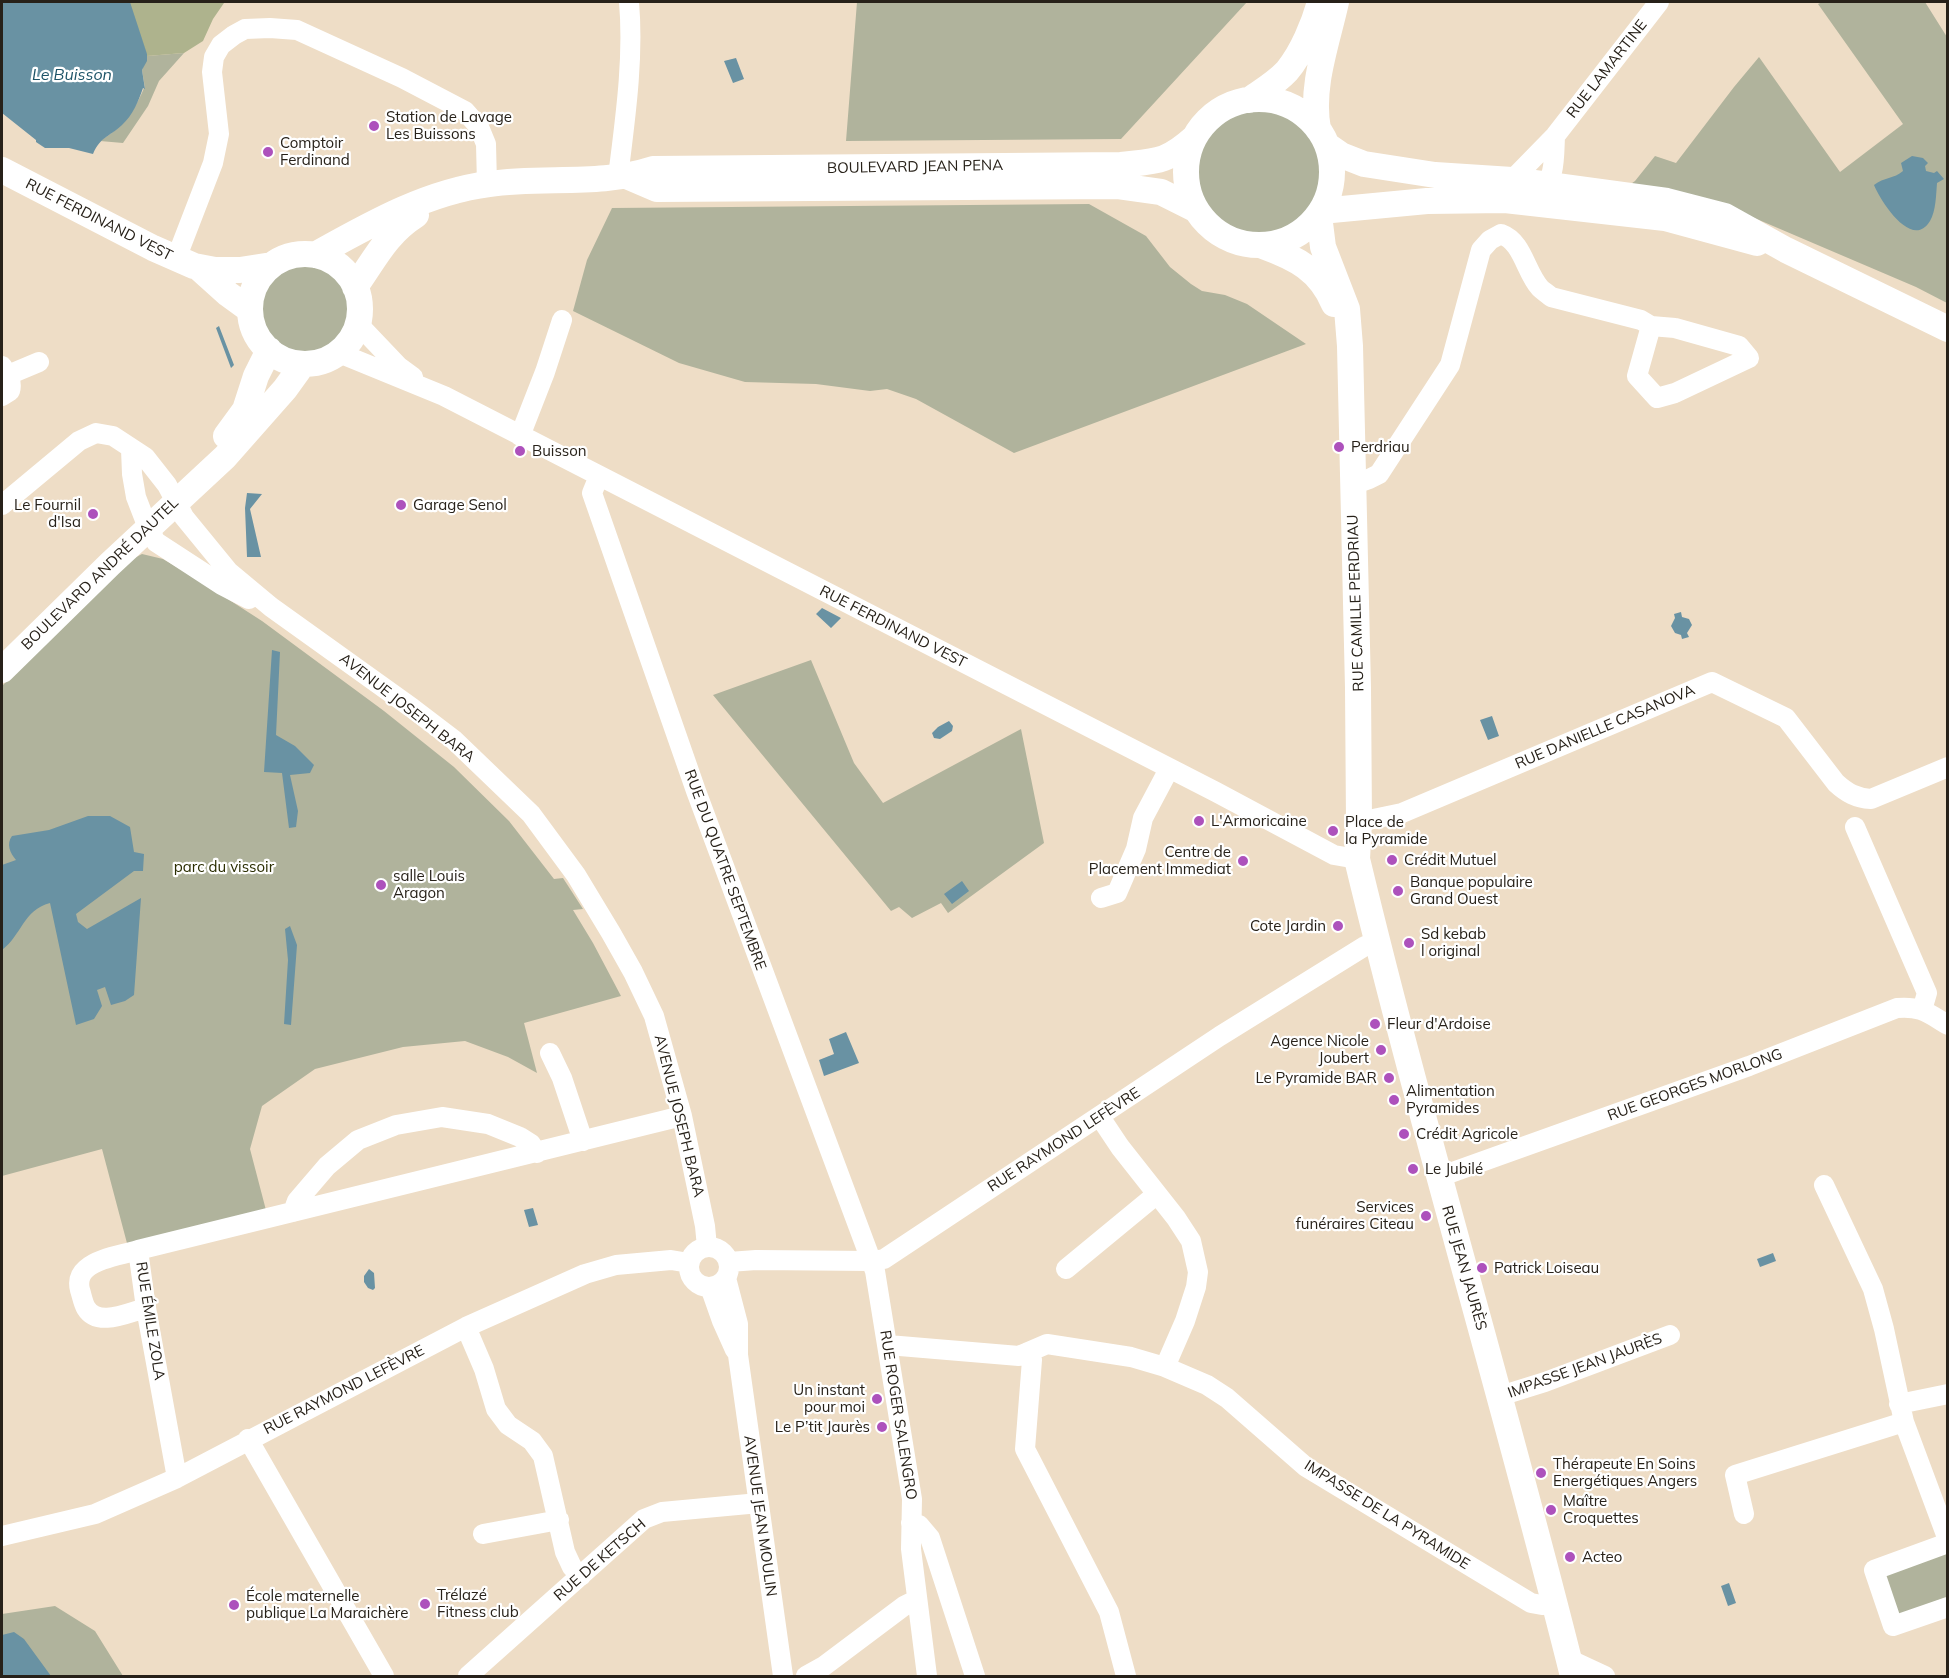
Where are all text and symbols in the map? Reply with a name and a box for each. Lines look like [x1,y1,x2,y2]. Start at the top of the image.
street label: RUE LAMARTINE [1563,16,1651,122]
water label: Le Buisson [32,65,112,85]
place label: Station de Lavage Les Buissons [386,108,512,143]
marker: Station de Lavage Les Buissons [367,119,381,133]
place label: Comptoir Ferdinand [280,134,350,169]
marker: Comptoir Ferdinand [261,145,275,159]
street label: BOULEVARD JEAN PENA [827,156,1003,178]
street label: RUE FERDINAND VEST [22,175,176,265]
place label: Perdriau [1351,438,1410,456]
marker: Perdriau [1332,440,1346,454]
place label: Buisson [532,442,587,460]
marker: Buisson [513,444,527,458]
street label: BOULEVARD ANDRÉ DAUTEL [18,494,182,654]
place label: Le Fournil d'Isa [14,496,81,531]
place label: Garage Senol [413,496,507,514]
marker: Garage Senol [394,498,408,512]
marker: Le Fournil d'Isa [86,507,100,521]
street label: RUE CAMILLE PERDRIAU [1344,514,1368,692]
street label: RUE FERDINAND VEST [816,582,970,672]
street label: AVENUE JOSEPH BARA [336,650,478,766]
street label: RUE DANIELLE CASANOVA [1512,681,1698,773]
street label: RUE DU QUATRE SEPTEMBRE [680,767,770,973]
place label: L'Armoricaine [1211,812,1307,830]
place label: Place de la Pyramide [1345,813,1427,848]
marker: L'Armoricaine [1192,814,1206,828]
marker: Place de la Pyramide [1326,824,1340,838]
place label: Centre de Placement Immediat [1089,843,1231,878]
place label: Crédit Mutuel [1404,851,1497,869]
marker: Crédit Mutuel [1385,853,1399,867]
marker: Centre de Placement Immediat [1236,854,1250,868]
park label: parc du vissoir [174,858,274,876]
place label: salle Louis Aragon [393,867,465,902]
place label: Banque populaire Grand Ouest [1410,873,1533,908]
marker: salle Louis Aragon [374,878,388,892]
marker: Banque populaire Grand Ouest [1391,884,1405,898]
place label: Cote Jardin [1250,917,1326,935]
marker: Cote Jardin [1331,919,1345,933]
place label: Sd kebab l original [1421,925,1486,960]
marker: Sd kebab l original [1402,936,1416,950]
place label: Fleur d'Ardoise [1387,1015,1491,1033]
marker: Fleur d'Ardoise [1368,1017,1382,1031]
place label: Agence Nicole Joubert [1270,1032,1369,1067]
street label: AVENUE JOSEPH BARA [650,1033,708,1199]
marker: Agence Nicole Joubert [1374,1043,1388,1057]
street label: RUE GEORGES MORLONG [1605,1045,1785,1125]
place label: Le Pyramide BAR [1255,1069,1377,1087]
marker: Le Pyramide BAR [1382,1071,1396,1085]
place label: Alimentation Pyramides [1406,1082,1495,1117]
street label: RUE RAYMOND LEFÈVRE [984,1084,1144,1196]
marker: Alimentation Pyramides [1387,1093,1401,1107]
place label: Crédit Agricole [1416,1125,1518,1143]
marker: Crédit Agricole [1397,1127,1411,1141]
place label: Le Jubilé [1425,1160,1483,1178]
marker: Le Jubilé [1406,1162,1420,1176]
place label: Services funéraires Citeau [1296,1198,1414,1233]
street label: RUE JEAN JAURÈS [1438,1204,1490,1332]
marker: Services funéraires Citeau [1419,1209,1433,1223]
place label: Patrick Loiseau [1494,1259,1599,1277]
street label: RUE ÉMILE ZOLA [132,1260,168,1382]
marker: Patrick Loiseau [1475,1261,1489,1275]
street label: RUE ROGER SALENGRO [876,1329,920,1501]
street label: IMPASSE JEAN JAURÈS [1505,1330,1665,1402]
street label: RUE RAYMOND LEFÈVRE [261,1342,427,1438]
place label: Un instant pour moi [793,1381,865,1416]
marker: Un instant pour moi [870,1392,884,1406]
place label: Le P’tit Jaurès [775,1418,870,1436]
marker: Le P’tit Jaurès [875,1420,889,1434]
street label: AVENUE JEAN MOULIN [740,1434,780,1598]
place label: Thérapeute En Soins Energétiques Angers [1553,1455,1697,1490]
street label: IMPASSE DE LA PYRAMIDE [1301,1457,1473,1573]
marker: Thérapeute En Soins Energétiques Angers [1534,1466,1548,1480]
place label: Maître Croquettes [1563,1492,1639,1527]
marker: Maître Croquettes [1544,1503,1558,1517]
street label: RUE DE KETSCH [550,1515,650,1605]
place label: Acteo [1582,1548,1622,1566]
marker: Acteo [1563,1550,1577,1564]
place label: Trélazé Fitness club [437,1586,519,1621]
place label: École maternelle publique La Maraichère [246,1587,408,1622]
marker: Trélazé Fitness club [418,1597,432,1611]
marker: École maternelle publique La Maraichère [227,1598,241,1612]

